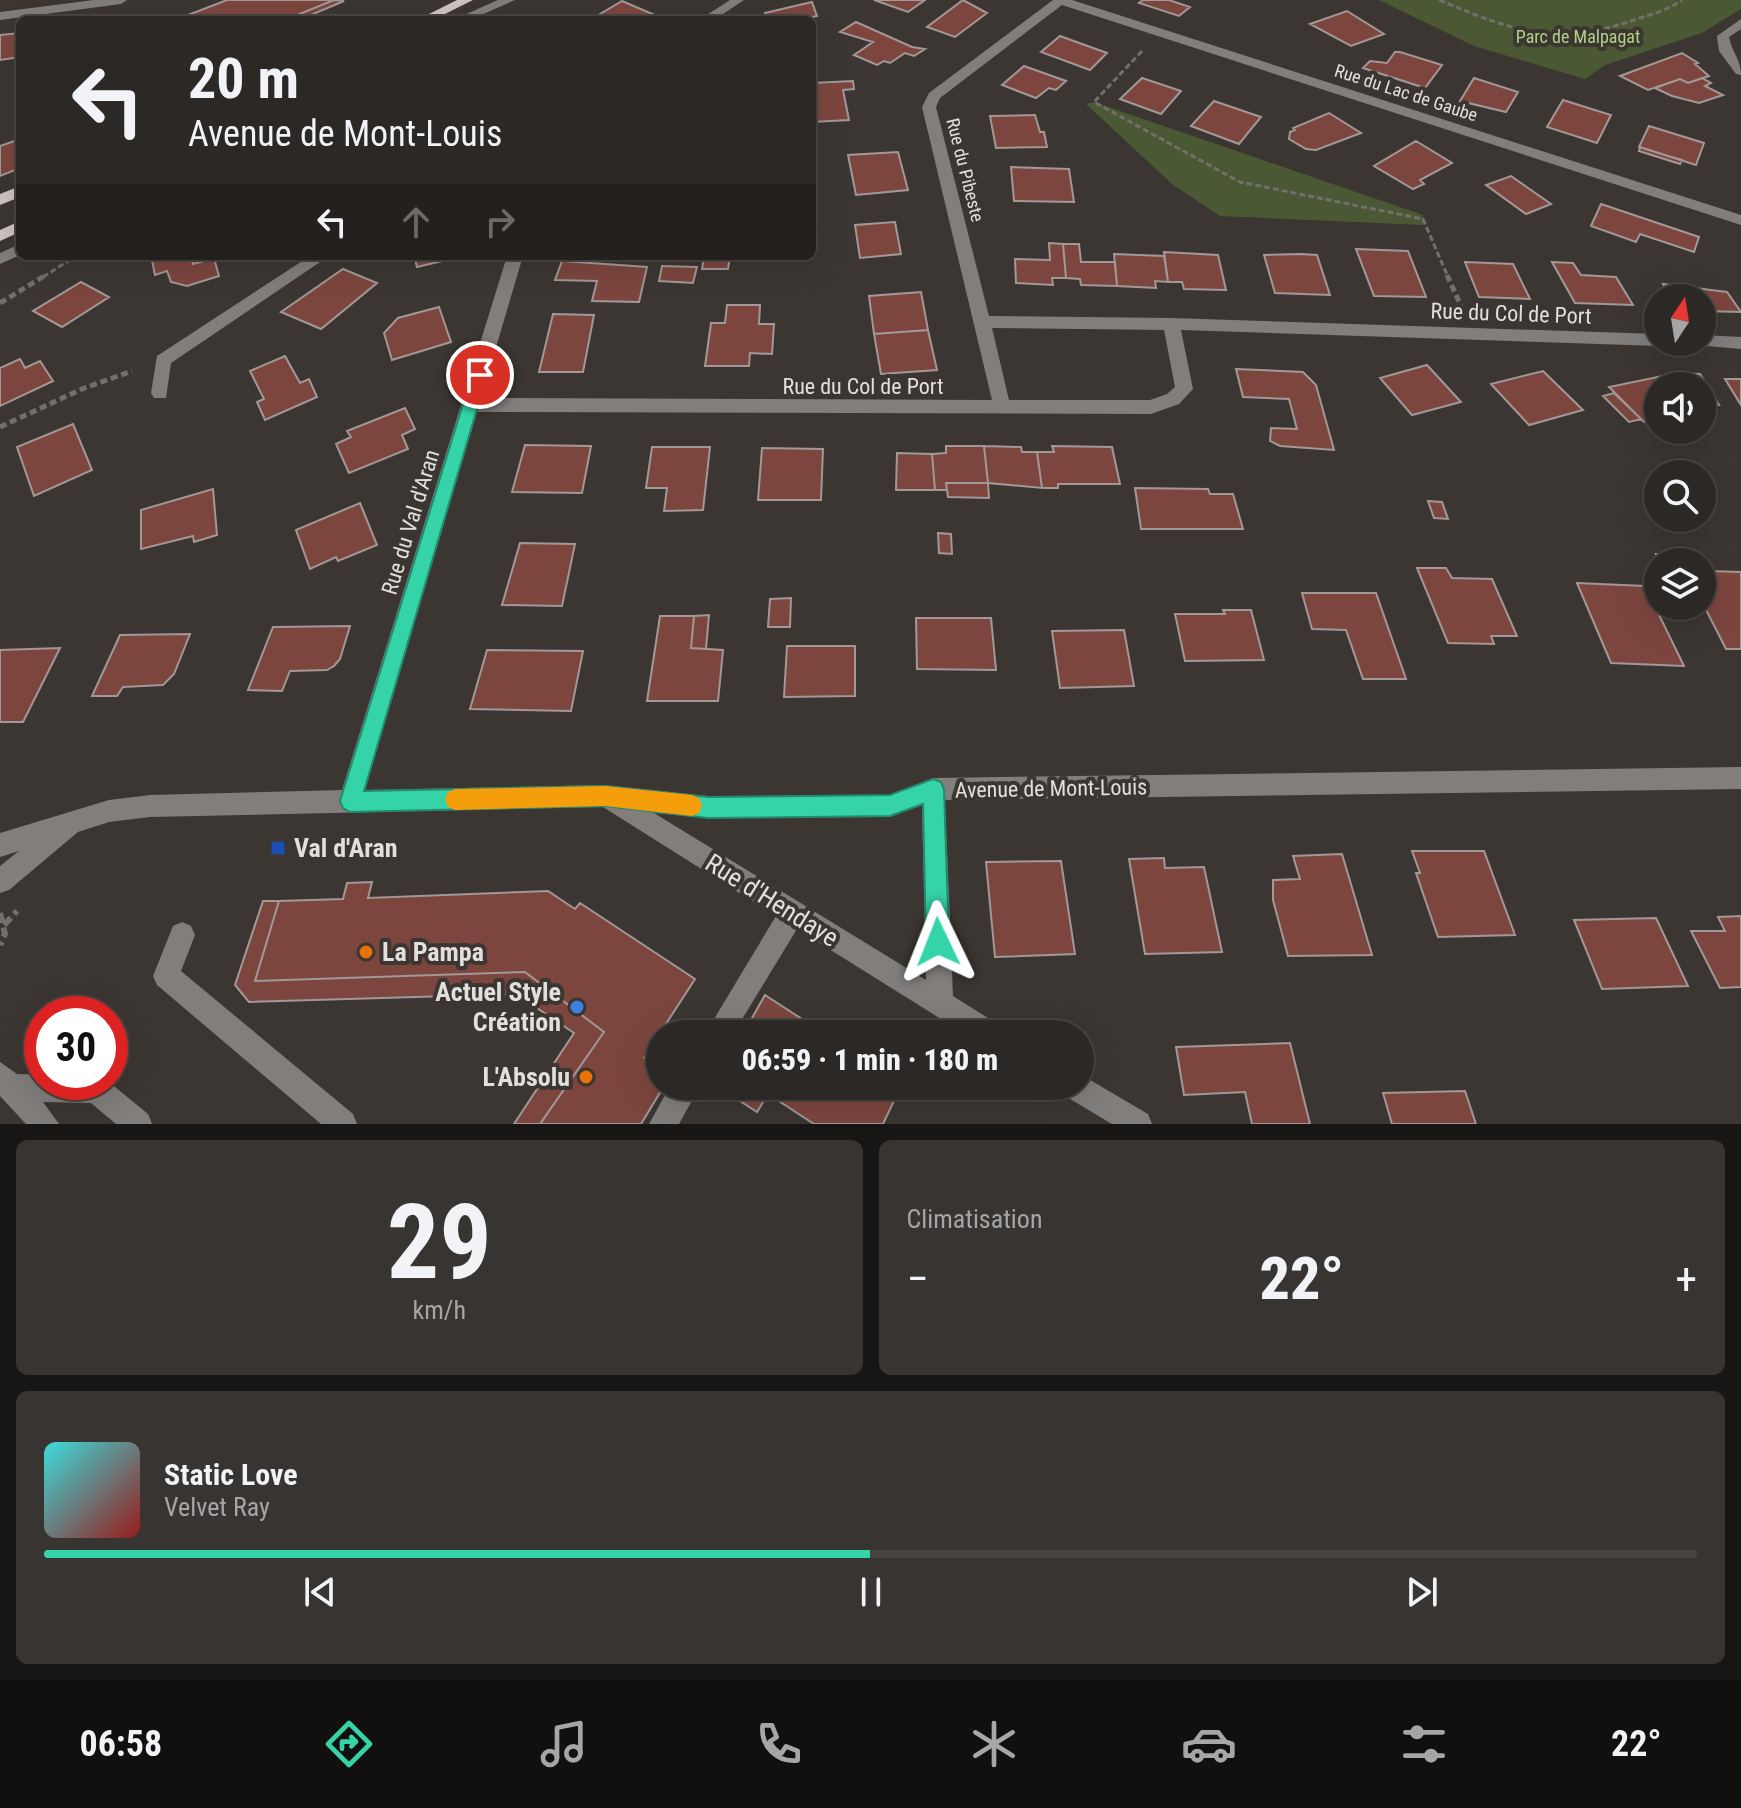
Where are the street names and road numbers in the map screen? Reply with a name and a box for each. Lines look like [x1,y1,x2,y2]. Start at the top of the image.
street label: Rue du Lac de Gaube [1332,60,1480,126]
street label: Rue du Pibeste [942,116,988,224]
street label: Rue du Col de Port [1430,298,1592,329]
street label: Rue du Col de Port [782,374,944,399]
street label: Rue du Val d'Aran [377,447,444,598]
street label: Avenue de Mont-Louis [955,774,1147,803]
street label: Rue d'Hendaye [700,847,844,953]

